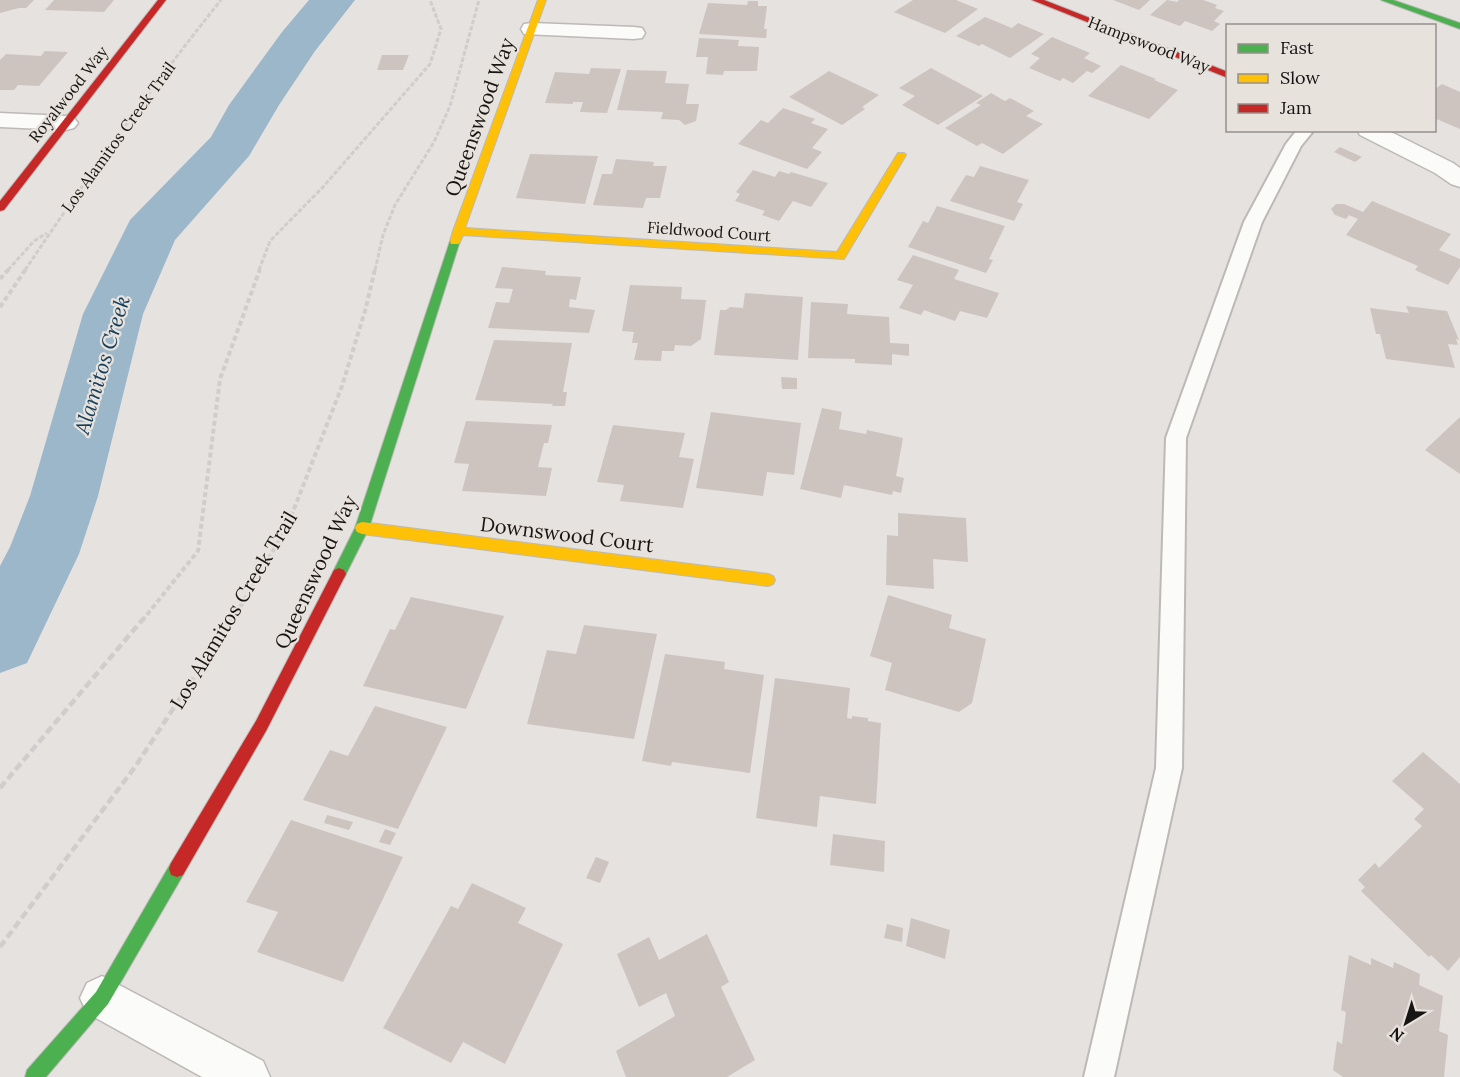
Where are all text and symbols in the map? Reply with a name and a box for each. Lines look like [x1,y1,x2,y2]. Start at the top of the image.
street label: Hampswood Way [1085,12,1213,77]
legend [1226,24,1436,132]
street label: Queenswood Way [439,34,519,200]
text: Fast [1280,36,1314,59]
street label: Royalwood Way [24,41,112,146]
street label: Los Alamitos Creek Trail [57,58,179,216]
text: Slow [1280,66,1320,89]
text: Jam [1279,96,1312,119]
street label: Fieldwood Court [646,217,772,245]
water label: Alamitos Creek [68,292,136,439]
street label: Queenswood Way [268,491,362,653]
street label: Los Alamitos Creek Trail [164,507,302,713]
street label: Downswood Court [479,511,655,557]
north arrow [1376,993,1436,1053]
text: N [1386,1023,1408,1047]

